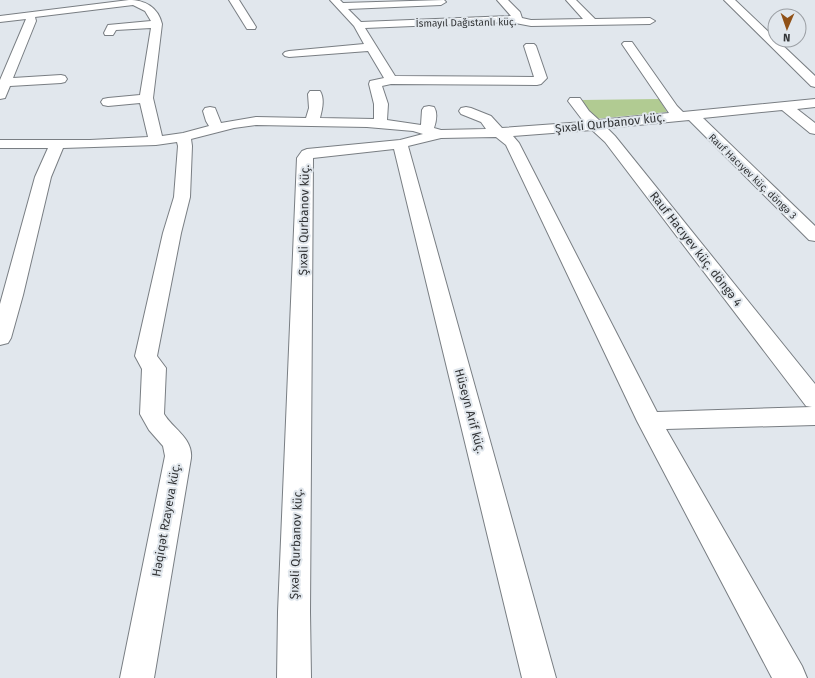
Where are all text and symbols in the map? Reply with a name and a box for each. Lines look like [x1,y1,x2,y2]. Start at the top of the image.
north arrow [767,8,807,48]
street label: İsmayıl Dağıstanlı küç. [416,14,516,30]
text: N [783,31,791,44]
street label: Şıxəli Qurbanov küç. [554,110,666,136]
street label: Rauf Hacıyev küç. döngə 3 [706,132,799,222]
street label: Şıxəli Qurbanov küç. [296,164,312,275]
street label: Rauf Hacıyev küç. döngə 4 [647,189,745,310]
street label: Hüseyn Arif küç. [452,367,488,455]
street label: Həqiqət Rzayeva küç. [149,462,183,578]
street label: Şıxəli Qurbanov küç. [287,488,305,600]

